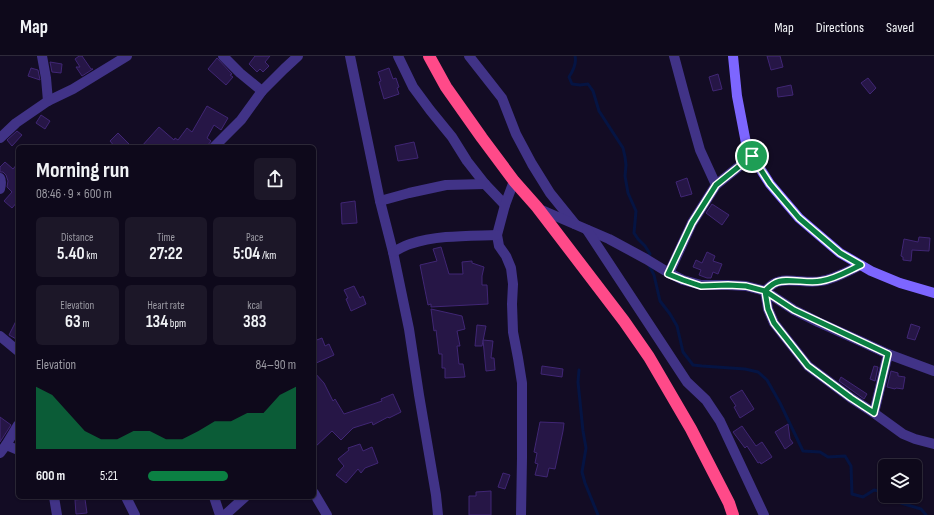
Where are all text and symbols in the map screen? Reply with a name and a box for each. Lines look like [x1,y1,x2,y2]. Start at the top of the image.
text: Map [20,16,48,39]
text: Map [774,19,794,36]
text: Directions [816,19,864,36]
text: Saved [886,19,914,36]
pin [735,139,769,173]
icon: arrive [741,145,763,167]
text: Morning run [36,157,129,184]
button: share [254,158,296,200]
text: 08:46 · 9 × 600 m [36,186,112,202]
text: Distance [61,231,94,244]
text: Time [157,231,175,244]
text: Pace [246,231,263,244]
text: 5.40 [57,244,85,264]
text: 27:22 [149,244,183,264]
text: 5:04 [233,244,260,264]
text: km [85,249,98,262]
text: /km [260,249,276,262]
text: Elevation [60,299,94,312]
text: Heart rate [147,299,185,312]
text: kcal [247,299,262,312]
text: 63 [65,312,81,332]
text: 134 [146,312,168,332]
text: 383 [243,312,266,332]
text: m [81,317,90,330]
text: bpm [168,317,186,330]
text: Elevation [36,357,76,373]
text: 84–90 m [255,357,296,373]
map controls [878,459,922,503]
button: layers [878,459,922,503]
text: 600 m [36,468,65,484]
text: 5:21 [100,468,118,484]

